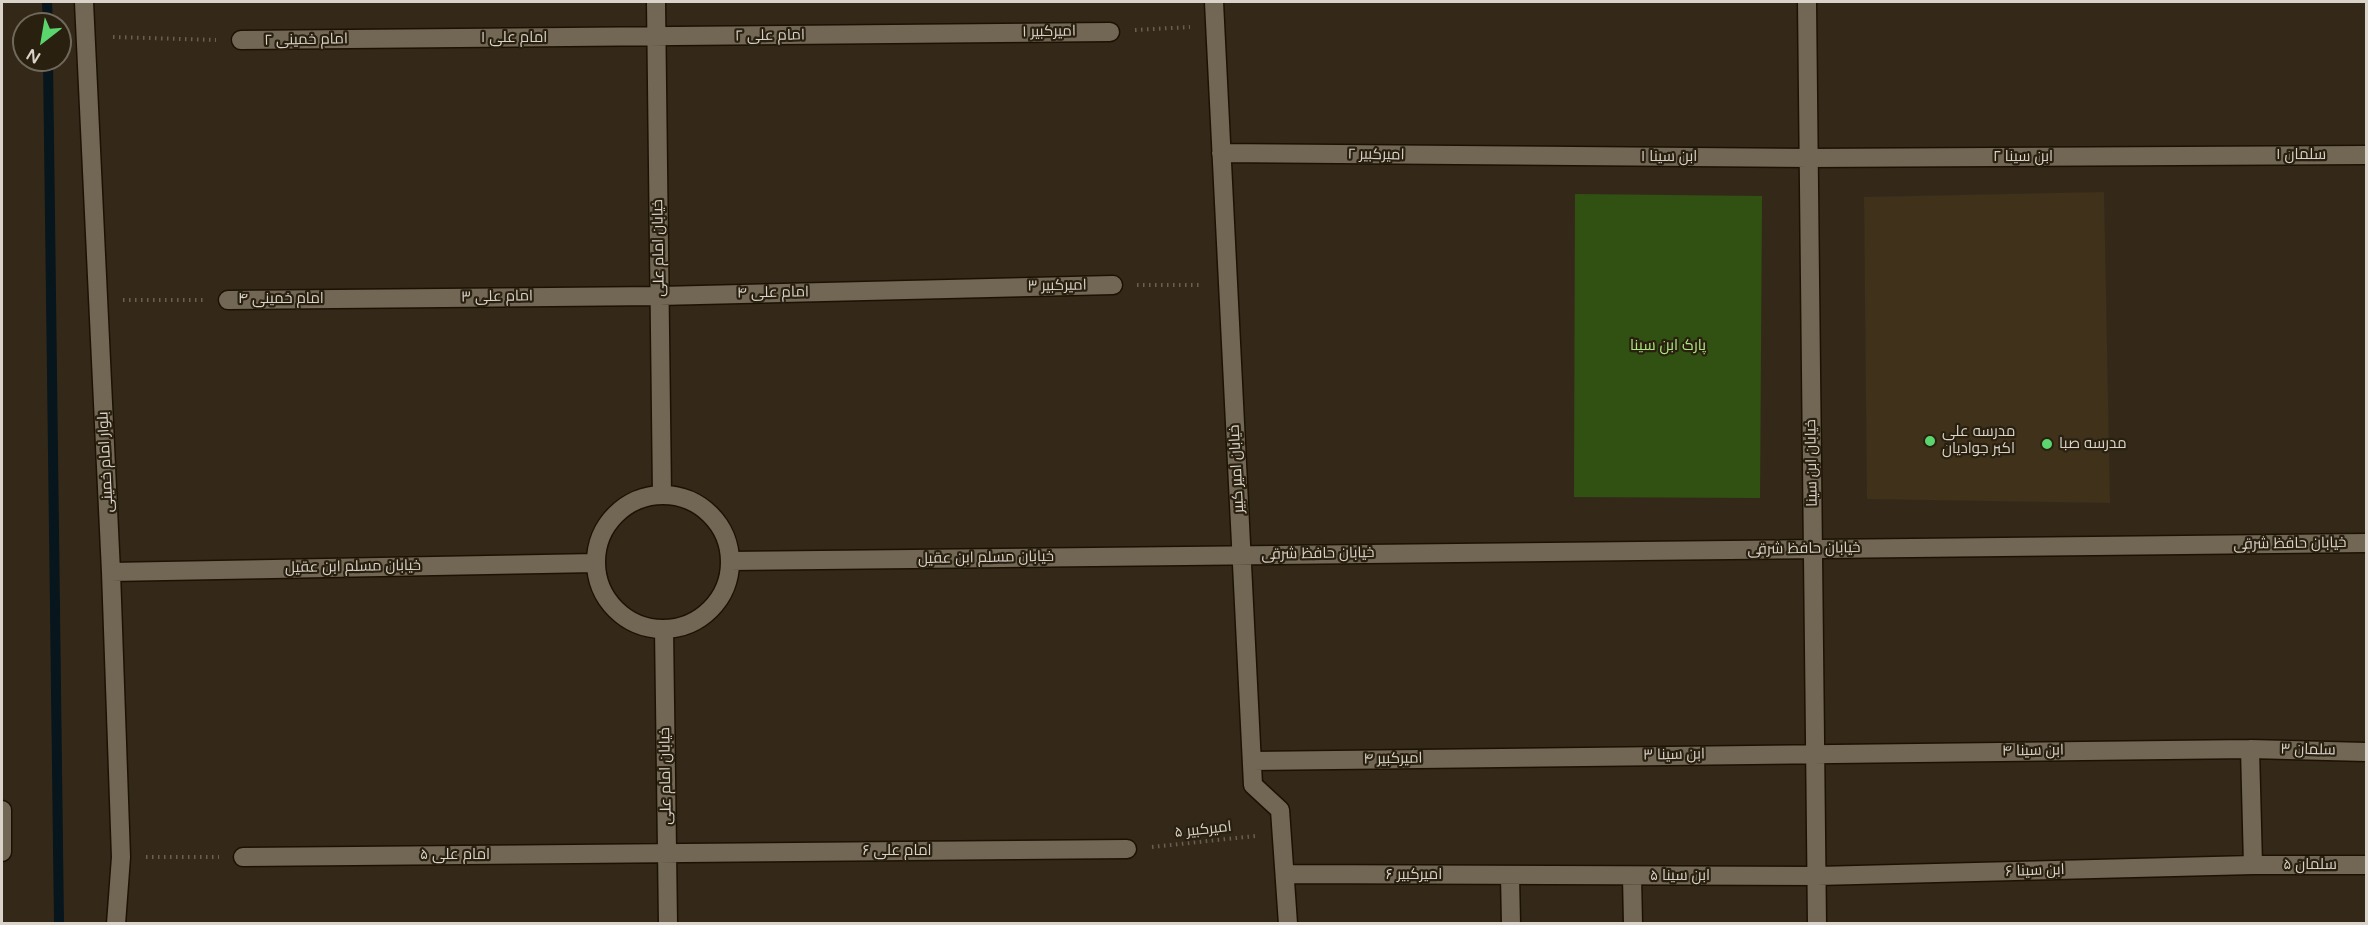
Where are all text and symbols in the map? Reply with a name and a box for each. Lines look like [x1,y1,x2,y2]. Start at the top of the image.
north arrow [12,12,72,72]
street label: امیرکبیر ۱ [1022,23,1076,41]
street label: امام علی ۲ [735,26,805,46]
street label: امام علی ۱ [481,29,547,47]
street label: امام خمینی ۲ [264,30,348,50]
text: N [23,44,44,68]
street label: امیرکبیر ۲ [1347,146,1405,164]
street label: سلمان ۱ [2276,146,2326,164]
street label: ابن سینا ۱ [1641,148,1697,166]
street label: ابن سینا ۲ [1993,148,2053,166]
street label: خیابان امام علی [649,199,669,297]
street label: امیرکبیر ۳ [1027,276,1087,296]
street label: امام علی ۴ [737,283,809,303]
street label: امام علی ۳ [461,287,533,307]
street label: امام خمینی ۴ [238,290,324,308]
park label: پارک ابن سینا [1630,337,1706,355]
street label: بلوار امام خمینی [94,411,118,513]
street label: خیابان ابن سینا [1802,419,1822,507]
place label: مدرسه علی اکبر جوادیان [1942,423,2015,458]
street label: خیابان امیر کبیر [1226,424,1248,514]
marker: مدرسه علی اکبر جوادیان [1923,434,1937,448]
place label: مدرسه صبا [2059,435,2127,453]
marker: مدرسه صبا [2040,437,2054,451]
street label: خیابان حافظ شرقی [2233,534,2347,554]
street label: خیابان حافظ شرقی [1747,539,1861,559]
street label: خیابان حافظ شرقی [1261,544,1375,564]
street label: خیابان مسلم ابن عقیل [918,548,1054,568]
street label: خیابان مسلم ابن عقیل [285,557,421,577]
street label: خیابان امام علی [656,727,676,825]
street label: ابن سینا ۴ [2002,741,2064,761]
street label: سلمان ۳ [2280,741,2336,759]
street label: ابن سینا ۳ [1643,745,1705,765]
street label: امیرکبیر ۴ [1363,749,1423,769]
street label: امیرکبیر ۵ [1174,818,1232,842]
street label: امام علی ۶ [862,842,932,860]
street label: امام علی ۵ [420,846,490,864]
street label: سلمان ۵ [2283,856,2337,874]
street label: ابن سینا ۶ [2005,861,2065,881]
street label: امیرکبیر ۶ [1386,866,1442,884]
street label: ابن سینا ۵ [1650,867,1710,885]

